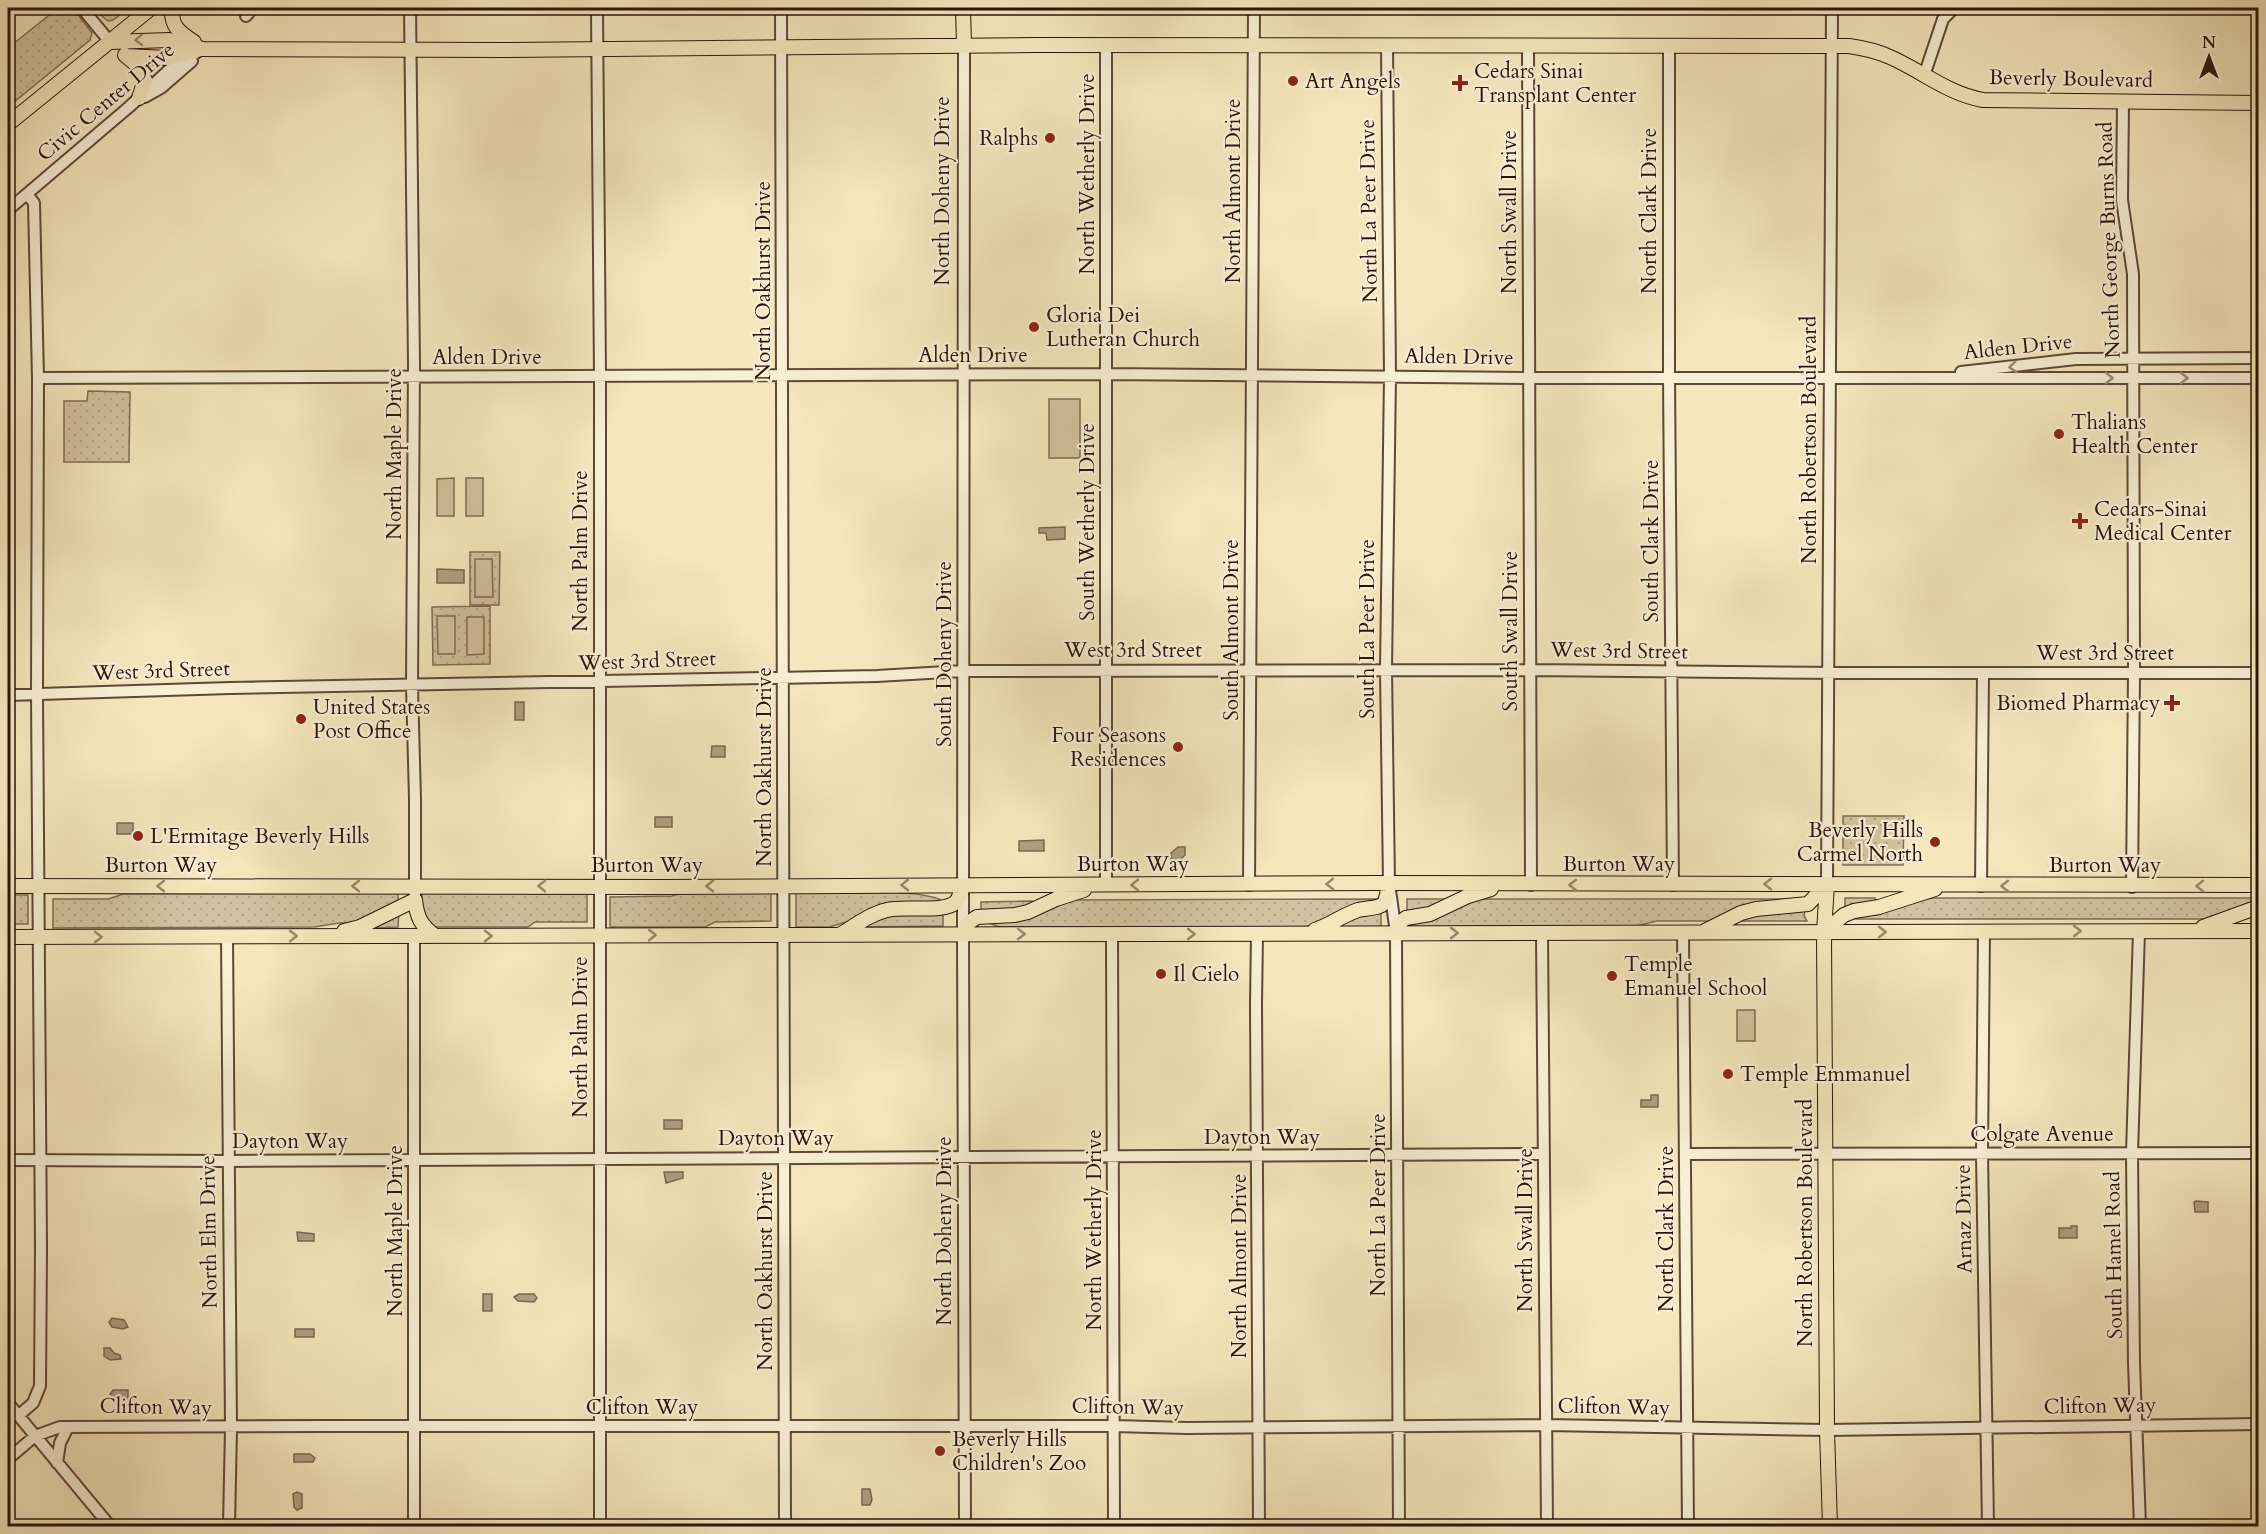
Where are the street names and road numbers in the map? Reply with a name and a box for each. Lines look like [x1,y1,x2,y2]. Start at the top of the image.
street label: Civic Center Drive [31,36,181,168]
street label: Beverly Boulevard [1989,63,2153,95]
street label: North Wetherly Drive [1073,73,1102,275]
street label: North Doheny Drive [928,96,957,286]
street label: North Almont Drive [1219,98,1248,284]
street label: North La Peer Drive [1353,119,1385,303]
street label: North George Burns Road [2090,121,2128,359]
street label: North Clark Drive [1635,128,1664,294]
street label: North Swall Drive [1495,130,1524,294]
street label: North Oakhurst Drive [749,181,778,381]
street label: North Robertson Boulevard [1795,316,1824,564]
street label: Alden Drive [1962,327,2074,367]
street label: Alden Drive [918,341,1028,370]
street label: Alden Drive [1404,342,1514,372]
street label: Alden Drive [432,343,542,372]
street label: North Maple Drive [380,368,409,540]
street label: South Wetherly Drive [1073,423,1102,621]
street label: South Clark Drive [1637,460,1666,623]
street label: North Palm Drive [566,470,595,632]
street label: South Almont Drive [1217,539,1246,721]
street label: South La Peer Drive [1353,539,1382,719]
street label: South Swall Drive [1496,551,1525,711]
street label: South Doheny Drive [930,561,959,747]
street label: West 3rd Street [1549,635,1688,667]
street label: West 3rd Street [1063,636,1202,665]
street label: West 3rd Street [2035,639,2174,668]
street label: West 3rd Street [577,644,717,678]
street label: West 3rd Street [91,654,231,688]
street label: North Oakhurst Drive [750,667,779,867]
street label: Burton Way [1077,850,1189,879]
street label: Burton Way [1563,850,1675,879]
street label: Burton Way [105,851,217,880]
street label: Burton Way [591,851,703,880]
street label: Burton Way [2049,851,2161,880]
street label: North Palm Drive [566,956,595,1118]
street label: North Robertson Boulevard [1791,1099,1820,1347]
street label: North La Peer Drive [1364,1113,1393,1297]
street label: Colgate Avenue [1970,1120,2114,1149]
street label: Dayton Way [1204,1123,1320,1152]
street label: Dayton Way [718,1124,834,1153]
street label: Dayton Way [232,1127,348,1156]
street label: North Wetherly Drive [1080,1129,1109,1331]
street label: North Doheny Drive [930,1136,959,1326]
street label: North Maple Drive [381,1145,410,1317]
street label: North Clark Drive [1652,1146,1681,1312]
street label: North Swall Drive [1511,1148,1540,1312]
street label: North Elm Drive [193,1155,225,1309]
street label: Arnaz Drive [1949,1164,1979,1274]
street label: North Oakhurst Drive [751,1171,780,1371]
street label: South Hamel Road [2098,1171,2130,1339]
street label: North Almont Drive [1225,1173,1254,1359]
street label: Clifton Way [2043,1391,2157,1421]
street label: Clifton Way [99,1392,213,1422]
street label: Clifton Way [1071,1392,1185,1422]
street label: Clifton Way [1557,1392,1671,1422]
street label: Clifton Way [586,1393,698,1422]

